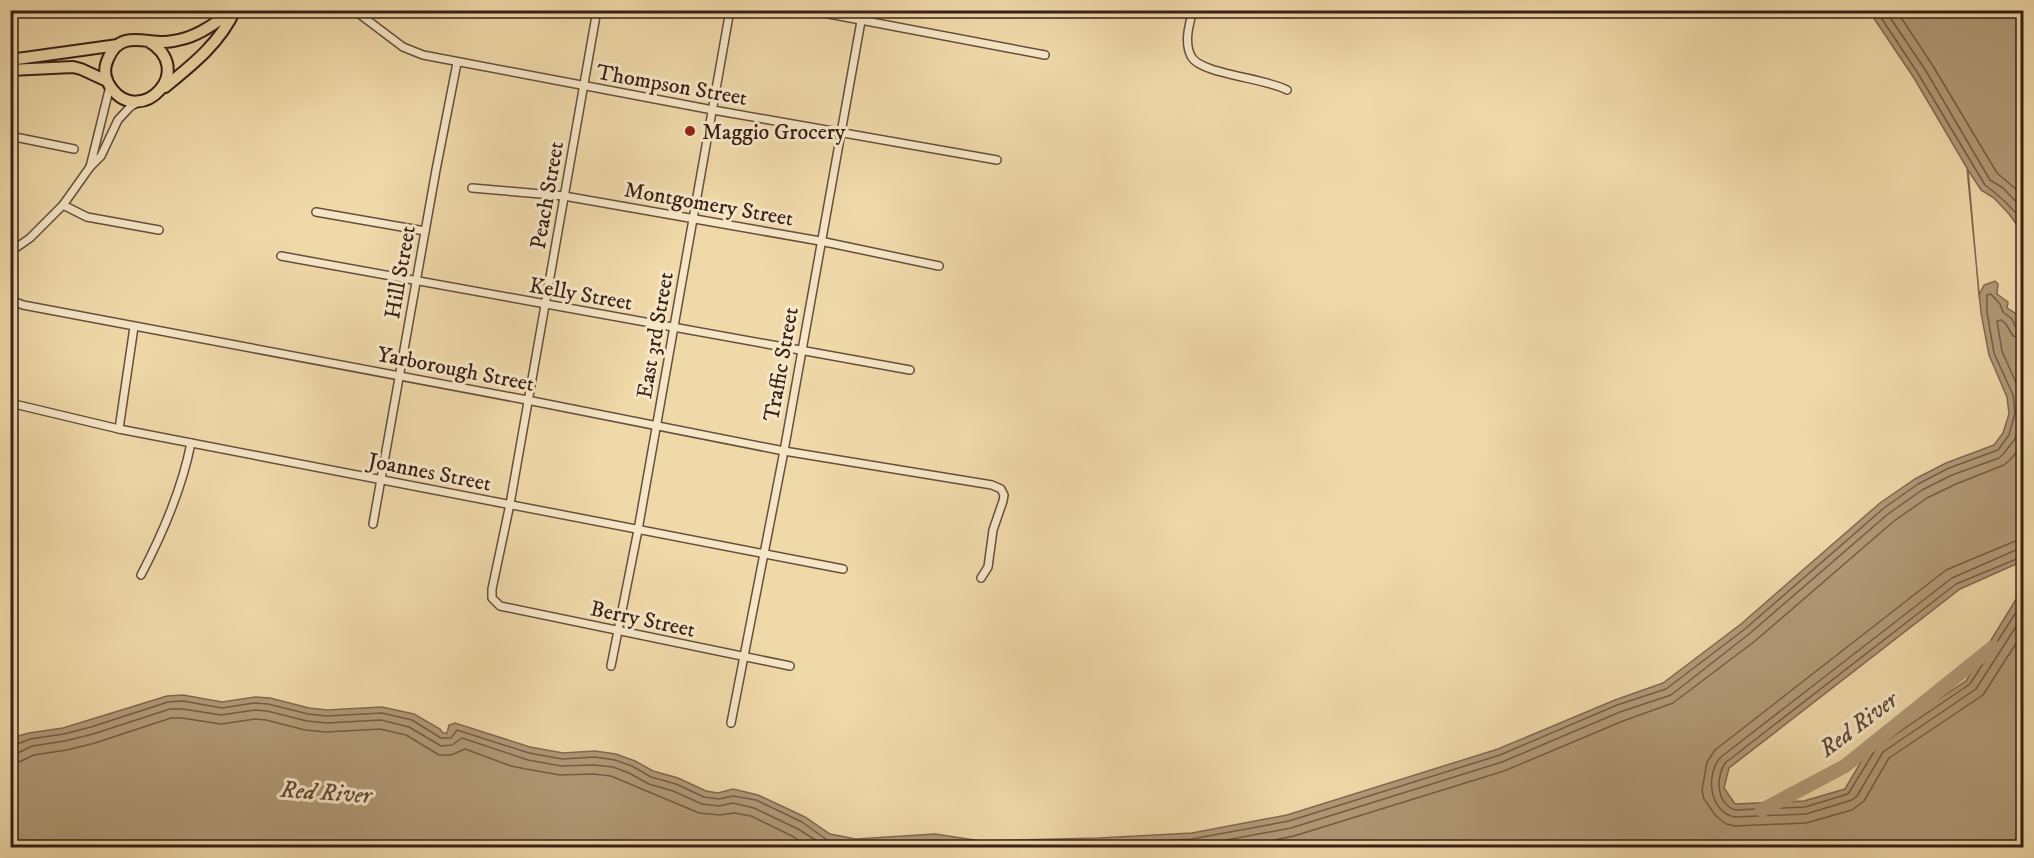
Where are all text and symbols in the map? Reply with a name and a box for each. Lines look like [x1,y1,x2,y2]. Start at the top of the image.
street label: Thompson Street [594,59,749,112]
place label: Maggio Grocery [702,119,846,146]
marker: Maggio Grocery [683,124,697,138]
street label: Peach Street [525,139,570,251]
street label: Montgomery Street [622,176,795,233]
street label: Hill Street [379,224,422,321]
street label: East 3rd Street [631,270,680,401]
street label: Kelly Street [527,272,635,317]
street label: Traffic Street [758,305,805,423]
street label: Yarborough Street [375,341,537,398]
street label: Joannes Street [364,447,493,498]
street label: Berry Street [588,595,698,644]
water label: Red River [1812,684,1906,765]
water label: Red River [279,775,375,811]

